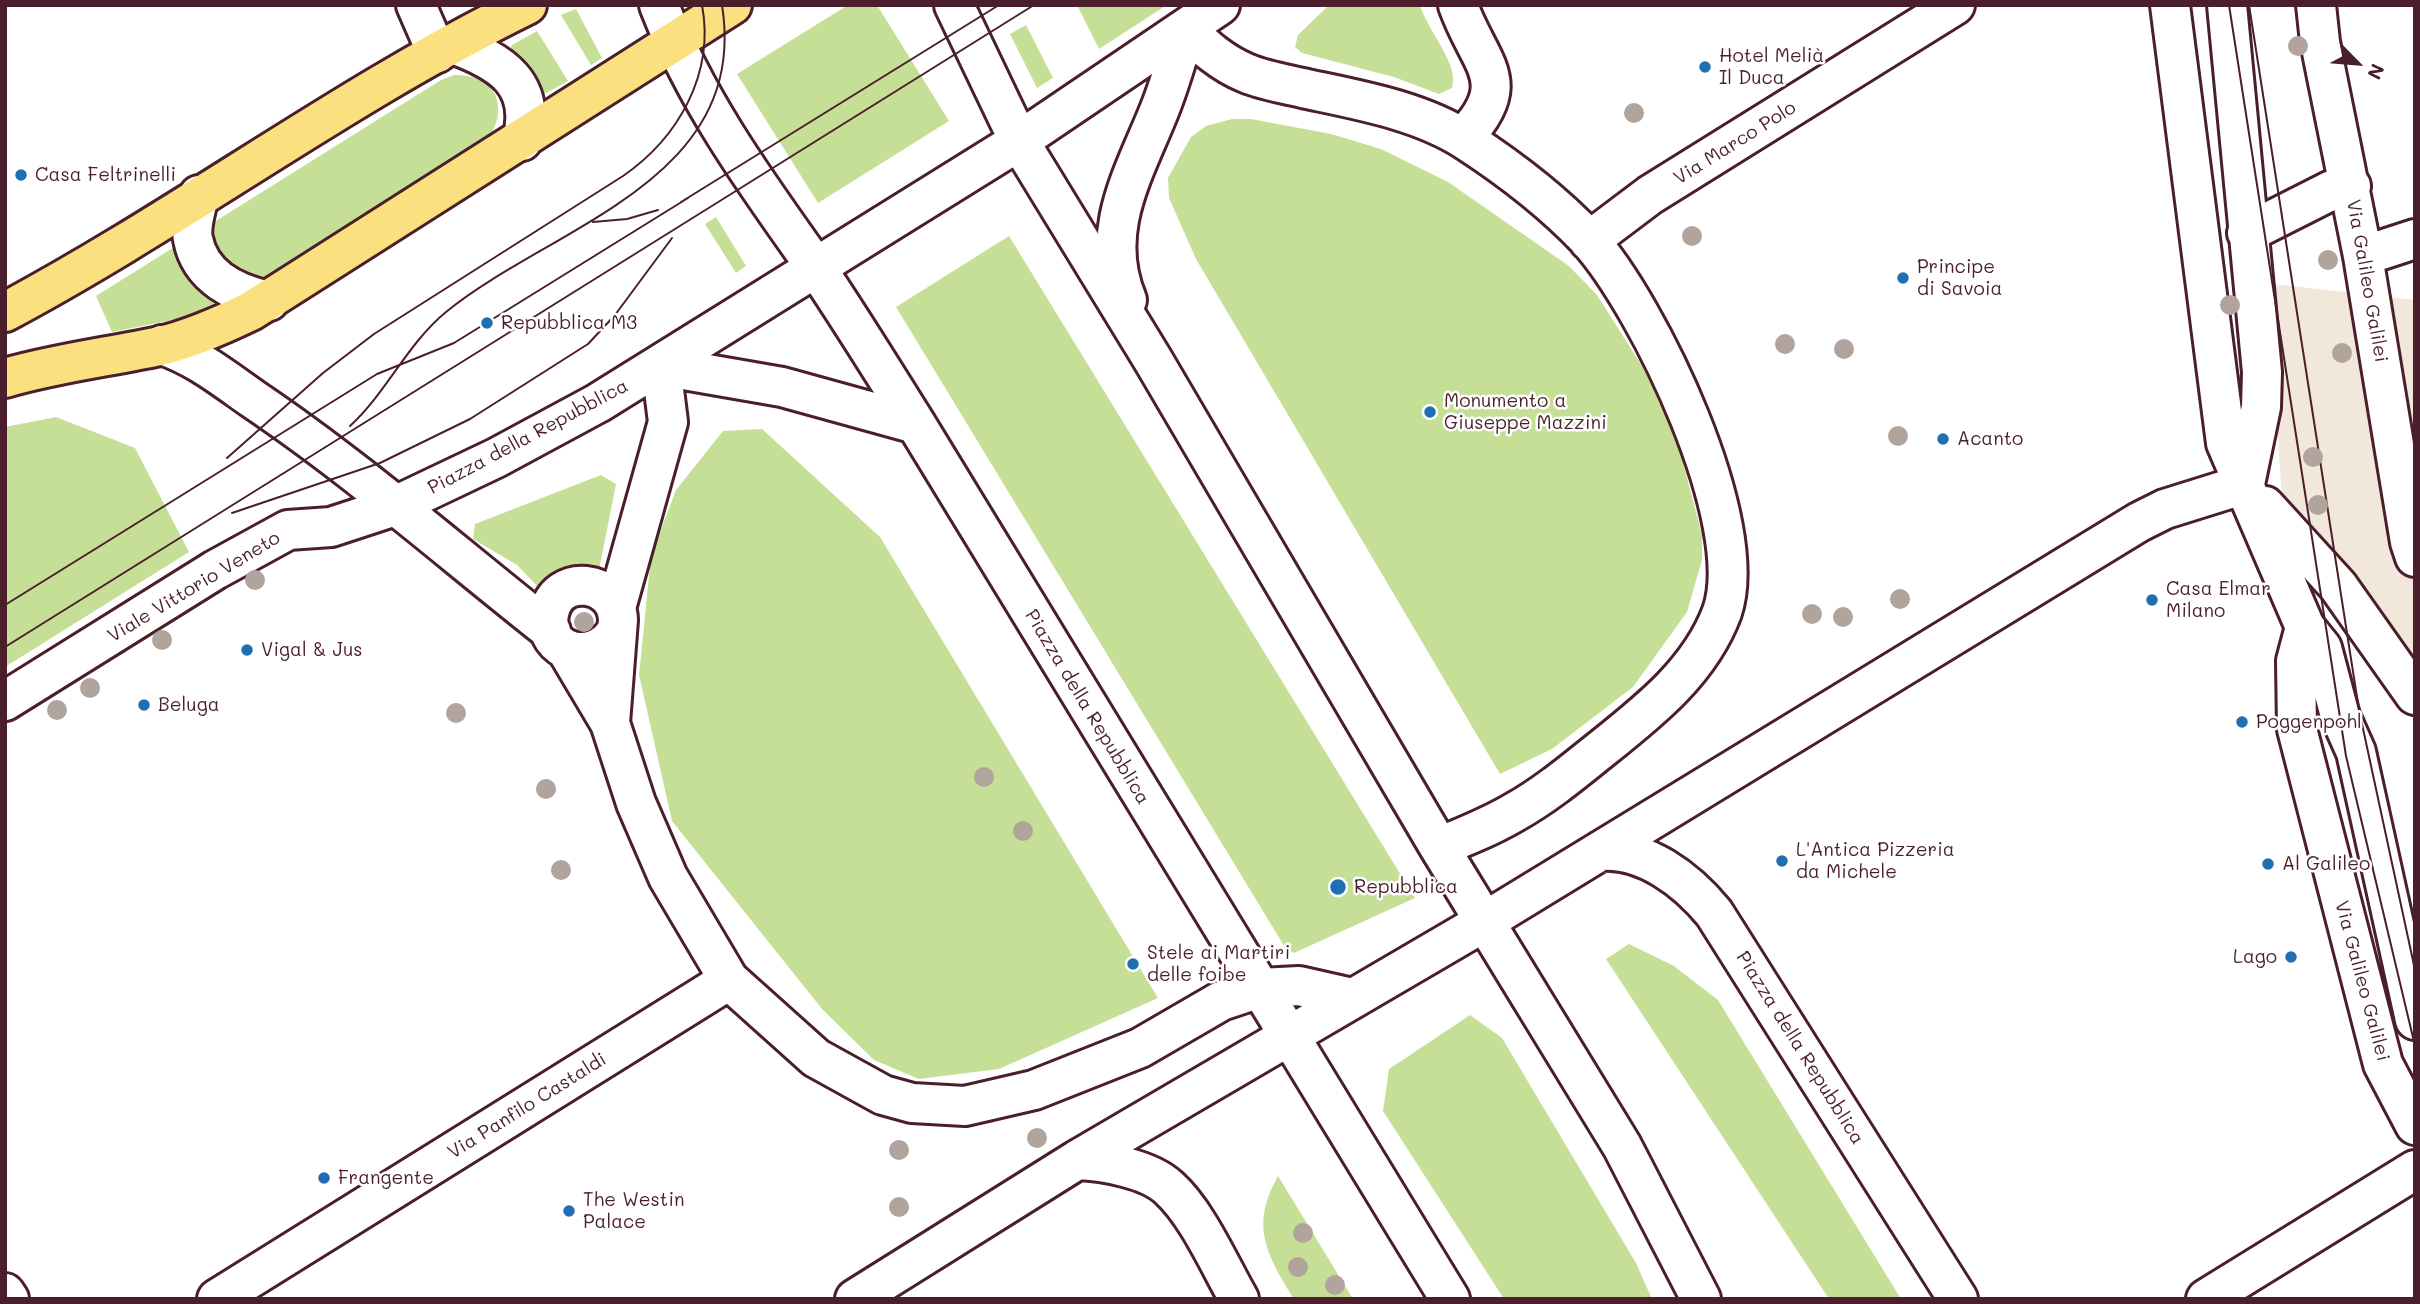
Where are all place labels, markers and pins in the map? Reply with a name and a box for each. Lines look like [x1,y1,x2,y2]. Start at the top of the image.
place label: Hotel Melià Il Duca [1719,45,1824,89]
marker: Hotel Melià Il Duca [1697,59,1713,75]
place label: Casa Feltrinelli [35,164,176,186]
marker: Casa Feltrinelli [13,167,29,183]
place label: Principe di Savoia [1917,256,2002,300]
marker: Principe di Savoia [1895,270,1911,286]
place label: Repubblica M3 [501,312,637,334]
marker: Repubblica M3 [479,315,495,331]
place label: Monumento a Giuseppe Mazzini [1444,390,1607,434]
marker: Monumento a Giuseppe Mazzini [1422,404,1438,420]
place label: Acanto [1957,428,2023,450]
marker: Acanto [1935,431,1951,447]
place label: Casa Elmar Milano [2166,578,2271,622]
marker: Casa Elmar Milano [2144,592,2160,608]
place label: Vigal & Jus [261,639,363,661]
marker: Vigal & Jus [239,642,255,658]
place label: Beluga [158,694,220,716]
marker: Beluga [136,697,152,713]
place label: Poggenpohl [2256,711,2362,733]
marker: Poggenpohl [2234,714,2250,730]
place label: L'Antica Pizzeria da Michele [1796,839,1955,883]
marker: L'Antica Pizzeria da Michele [1774,853,1790,869]
place label: Al Galileo [2282,853,2370,875]
marker: Al Galileo [2260,856,2276,872]
place label: Repubblica [1354,876,1458,898]
marker: Repubblica [1328,877,1348,897]
place label: Stele ai Martiri delle foibe [1147,942,1290,986]
place label: Lago [2233,946,2277,968]
marker: Lago [2283,949,2299,965]
marker: Stele ai Martiri delle foibe [1125,956,1141,972]
place label: Frangente [338,1167,434,1189]
marker: Frangente [316,1170,332,1186]
place label: The Westin Palace [583,1189,685,1233]
marker: The Westin Palace [561,1203,577,1219]

